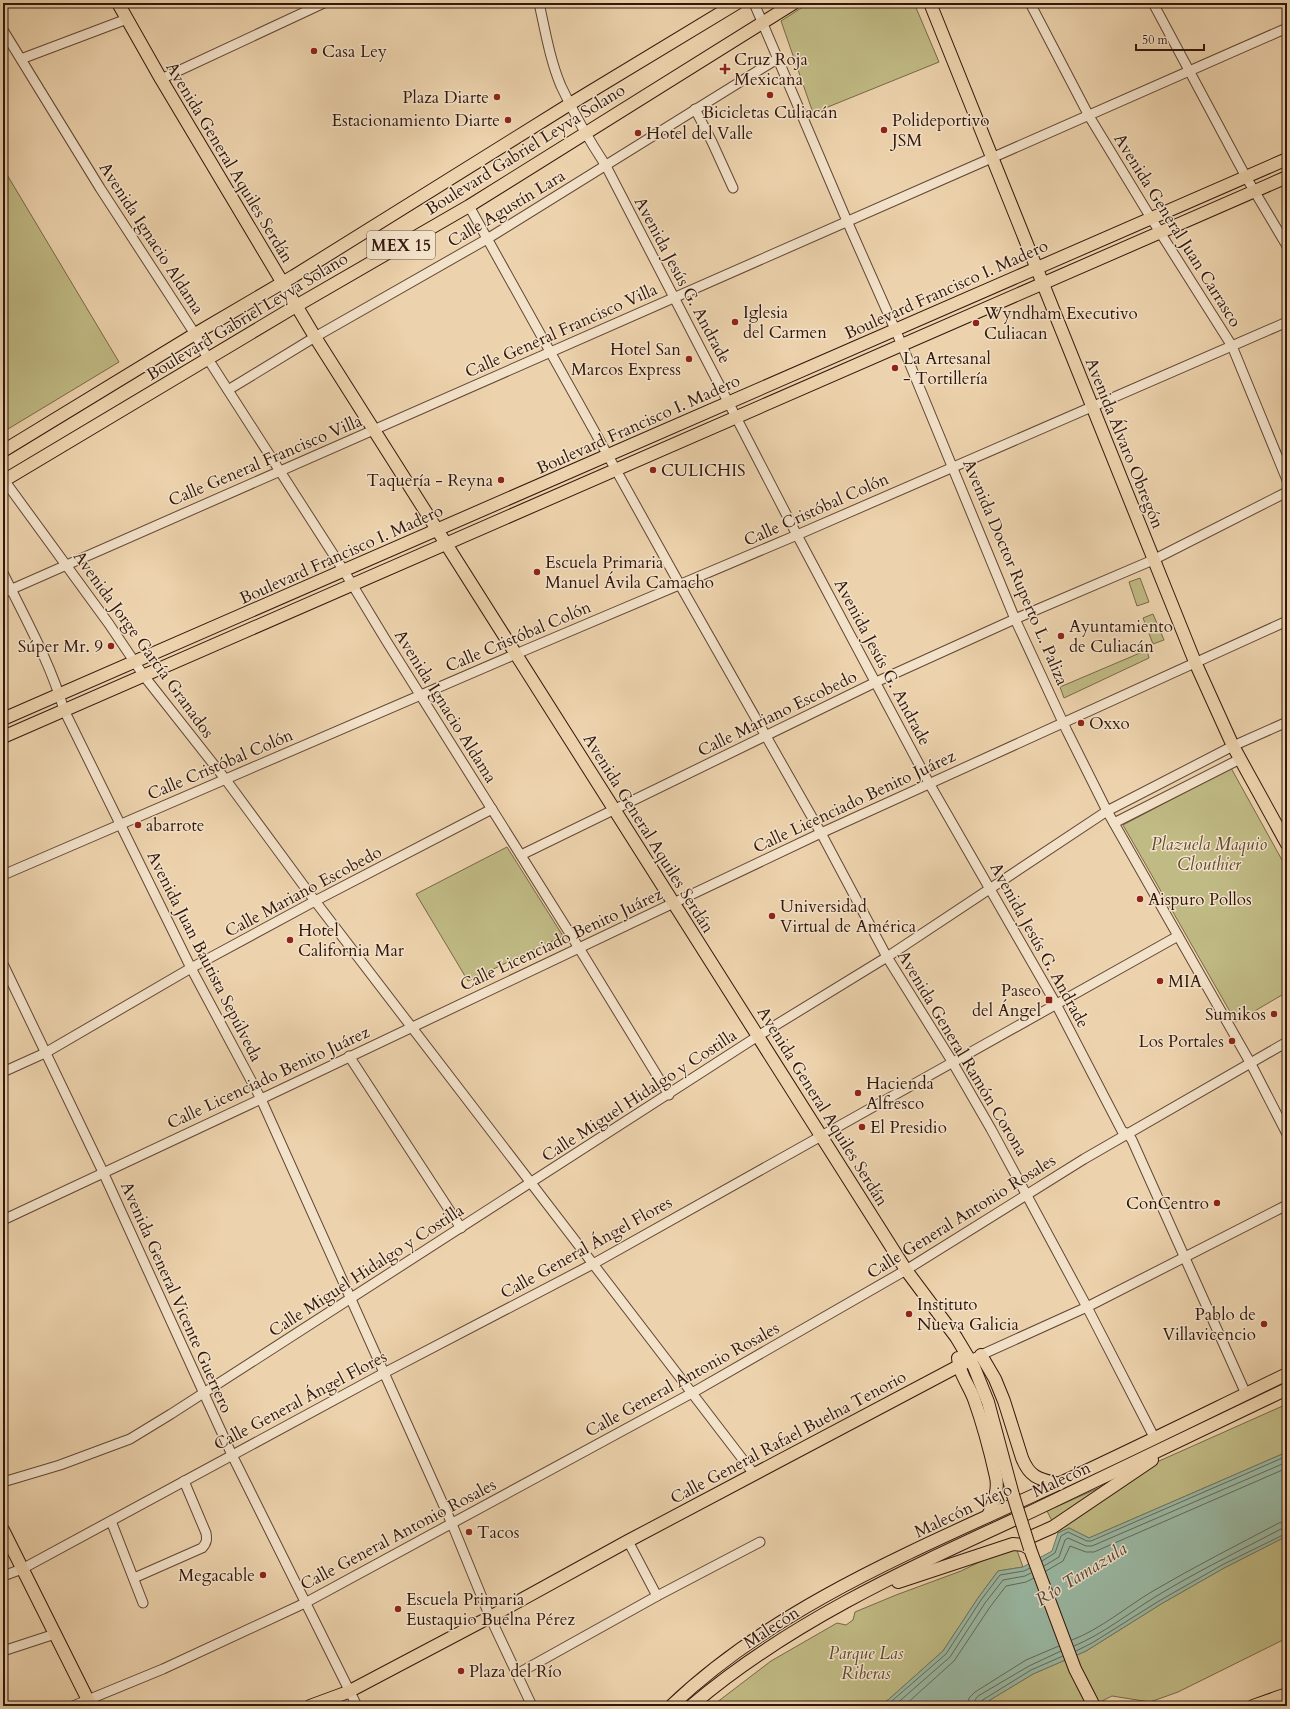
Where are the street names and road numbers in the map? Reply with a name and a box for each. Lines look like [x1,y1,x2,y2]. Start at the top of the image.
street label: Avenida General Aquiles Serdán [160,57,299,267]
street label: Boulevard Gabriel Leyva Solano [421,78,629,220]
street label: Avenida General Juan Carrasco [1108,129,1247,331]
street label: Avenida Ignacio Aldama [94,158,210,319]
street label: Calle Agustín Lara [443,164,570,253]
street label: Avenida Jesús G. Andrade [629,193,736,368]
road number: MEX 15 [367,231,435,259]
street label: Boulevard Francisco I. Madero [841,234,1052,345]
street label: Boulevard Gabriel Leyva Solano [142,247,352,386]
street label: Calle General Francisco Villa [461,277,662,383]
street label: Avenida Álvaro Obregón [1080,354,1169,532]
street label: Boulevard Francisco I. Madero [533,369,744,480]
street label: Calle General Francisco Villa [165,409,366,512]
street label: Avenida Doctor Ruperto L. Paliza [957,456,1074,689]
street label: Calle Cristóbal Colón [740,467,893,552]
street label: Boulevard Francisco I. Madero [236,499,447,610]
street label: Avenida Jorge García Granados [68,546,220,743]
street label: Avenida Jesús G. Andrade [829,575,936,750]
street label: Calle Cristóbal Colón [442,595,595,678]
street label: Avenida Ignacio Aldama [389,625,503,788]
street label: Calle Mariano Escobedo [694,665,861,762]
street label: Calle Cristóbal Colón [144,723,297,806]
street label: Avenida General Aquiles Serdán [578,729,720,938]
street label: Calle Licenciado Benito Juárez [749,744,960,859]
street label: Calle Mariano Escobedo [221,840,386,943]
street label: Avenida Juan Bautista Sepúlveda [141,847,268,1066]
street label: Avenida Jesús G. Andrade [984,858,1095,1032]
street label: Calle Licenciado Benito Juárez [456,882,667,997]
street label: Avenida General Ramón Corona [892,946,1034,1161]
street label: Avenida General Aquiles Serdán [752,1002,894,1211]
street label: Calle Licenciado Benito Juárez [163,1020,374,1135]
street label: Calle Miguel Hidalgo y Costilla [537,1023,742,1167]
street label: Calle General Antonio Rosales [863,1149,1060,1284]
street label: Avenida General Vicente Guerrero [115,1178,238,1416]
street label: Calle General Ángel Flores [496,1190,676,1304]
street label: Calle Miguel Hidalgo y Costilla [264,1198,469,1342]
street label: Calle General Antonio Rosales [581,1316,784,1442]
street label: Calle General Ángel Flores [210,1345,391,1456]
street label: Calle General Rafael Buelna Tenorio [666,1365,910,1510]
street label: Malecón [1028,1456,1094,1503]
street label: Calle General Antonio Rosales [296,1473,500,1596]
street label: Malecón Viejo [911,1478,1016,1543]
street label: Malecón [739,1601,804,1654]

